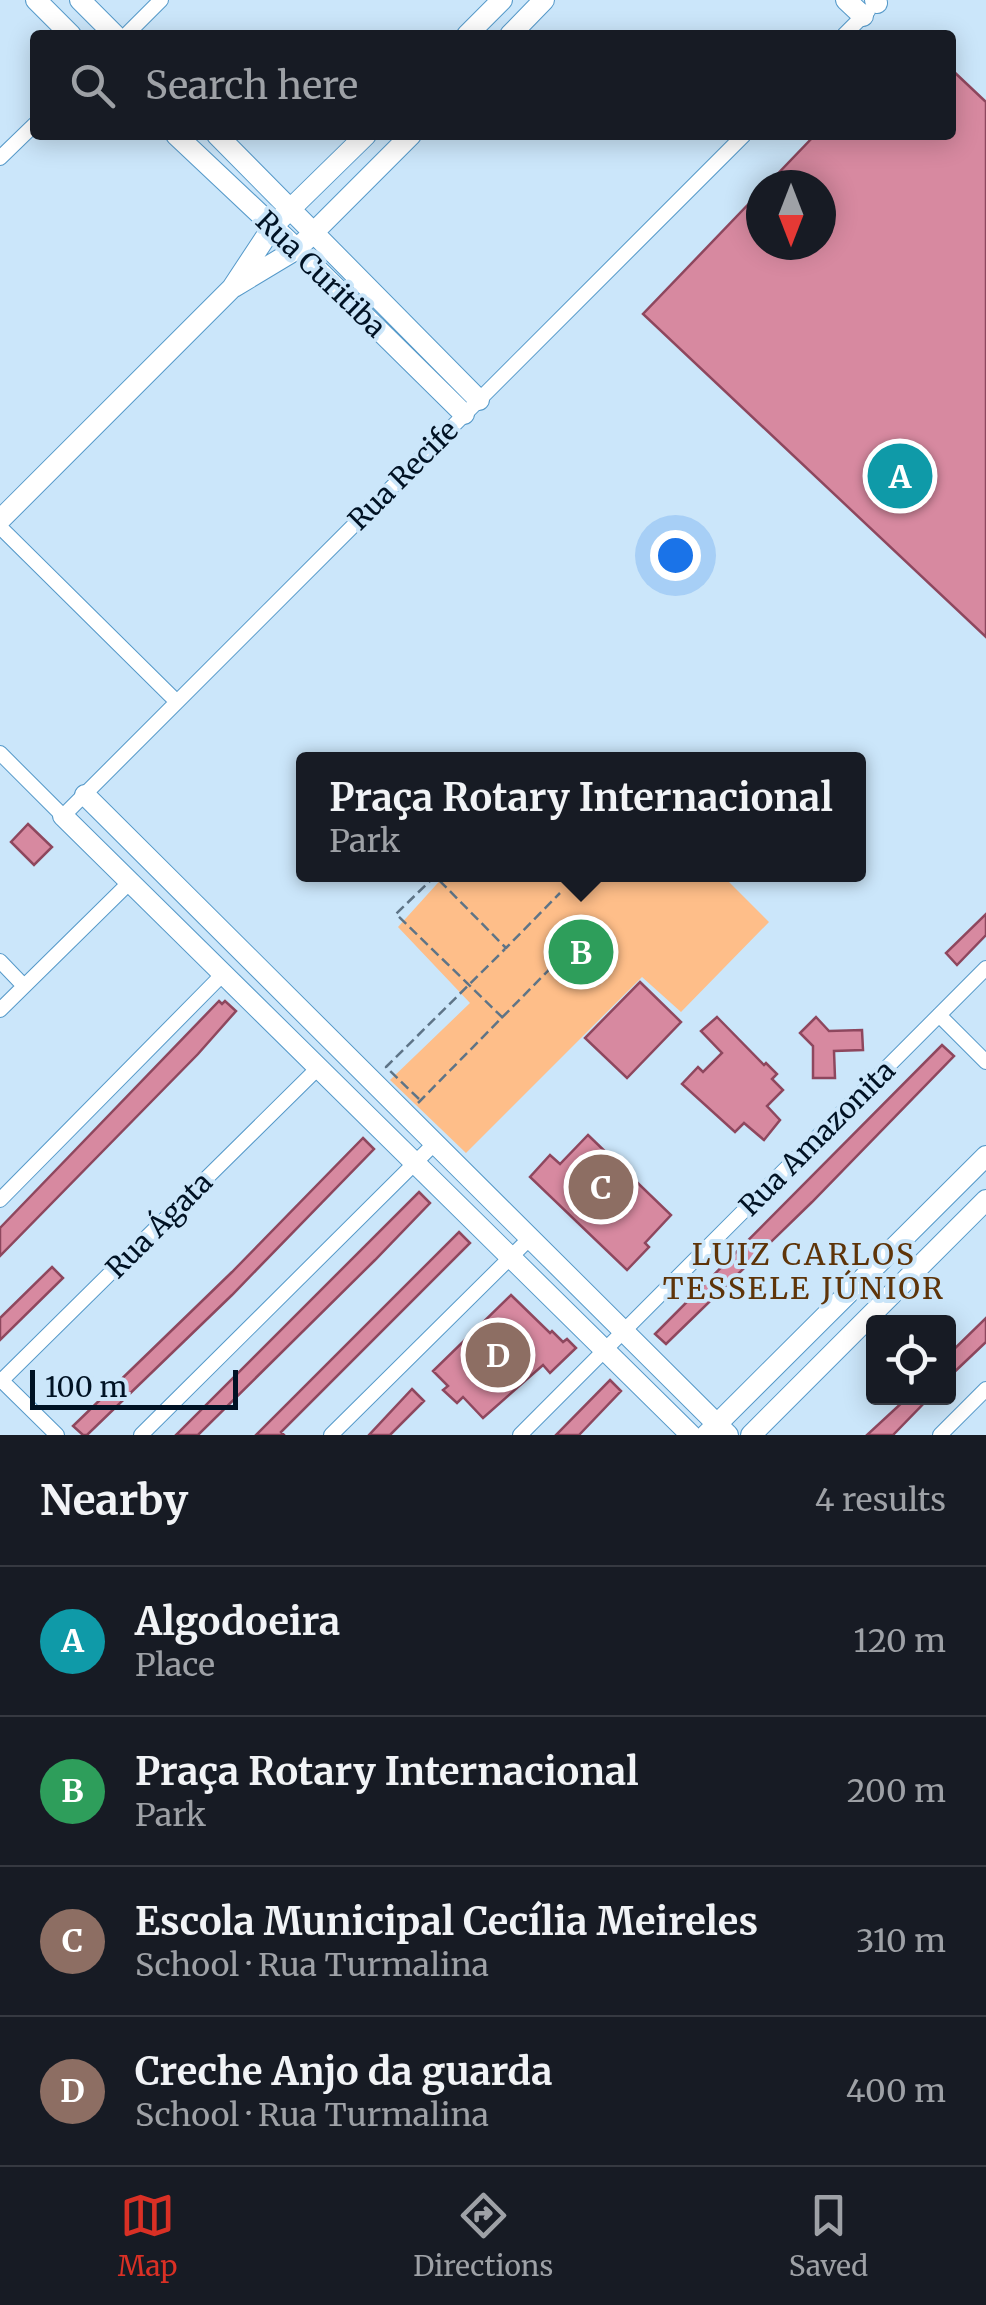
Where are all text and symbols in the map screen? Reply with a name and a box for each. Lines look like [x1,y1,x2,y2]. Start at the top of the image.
search box [30,30,956,140]
icon: search [65,58,120,113]
text: Search here [145,62,358,109]
north arrow [746,170,836,260]
street label: Rua Curitiba [248,203,394,345]
street label: Rua Recife [341,413,465,537]
pin: A [868,438,932,514]
your location [650,530,701,581]
popup [296,752,866,882]
text: Praça Rotary Internacional [329,774,833,821]
text: Park [329,821,400,861]
pin: B [548,914,614,990]
street label: Rua Amazonita [732,1053,902,1223]
pin: C [568,1150,634,1224]
street label: Rua Ágata [98,1164,220,1286]
district label: LUIZ CARLOS TESSELE JÚNIOR [663,1235,945,1307]
map controls [866,1315,956,1405]
button: locate [866,1315,956,1405]
pin: D [466,1318,530,1392]
scale bar [30,1365,238,1410]
text: 100 m [45,1369,127,1405]
text: Nearby [40,1474,188,1526]
text: 4 results [815,1480,946,1520]
text: Algodoeira [135,1598,340,1645]
text: A [61,1621,84,1661]
text: 120 m [854,1621,946,1661]
text: Place [135,1645,215,1685]
text: Praça Rotary Internacional [135,1748,639,1795]
text: B [61,1771,84,1811]
text: 200 m [847,1771,946,1811]
text: Park [135,1795,206,1835]
text: Escola Municipal Cecília Meireles [135,1898,758,1945]
text: C [62,1921,83,1961]
text: 310 m [856,1921,946,1961]
text: School · Rua Turmalina [135,1945,489,1985]
text: Creche Anjo da guarda [135,2048,552,2095]
text: D [60,2071,85,2111]
text: 400 m [846,2071,946,2111]
text: School · Rua Turmalina [135,2095,489,2135]
tab: Map [118,2188,178,2284]
tab: Directions [413,2188,553,2284]
tab: Saved [789,2188,868,2284]

